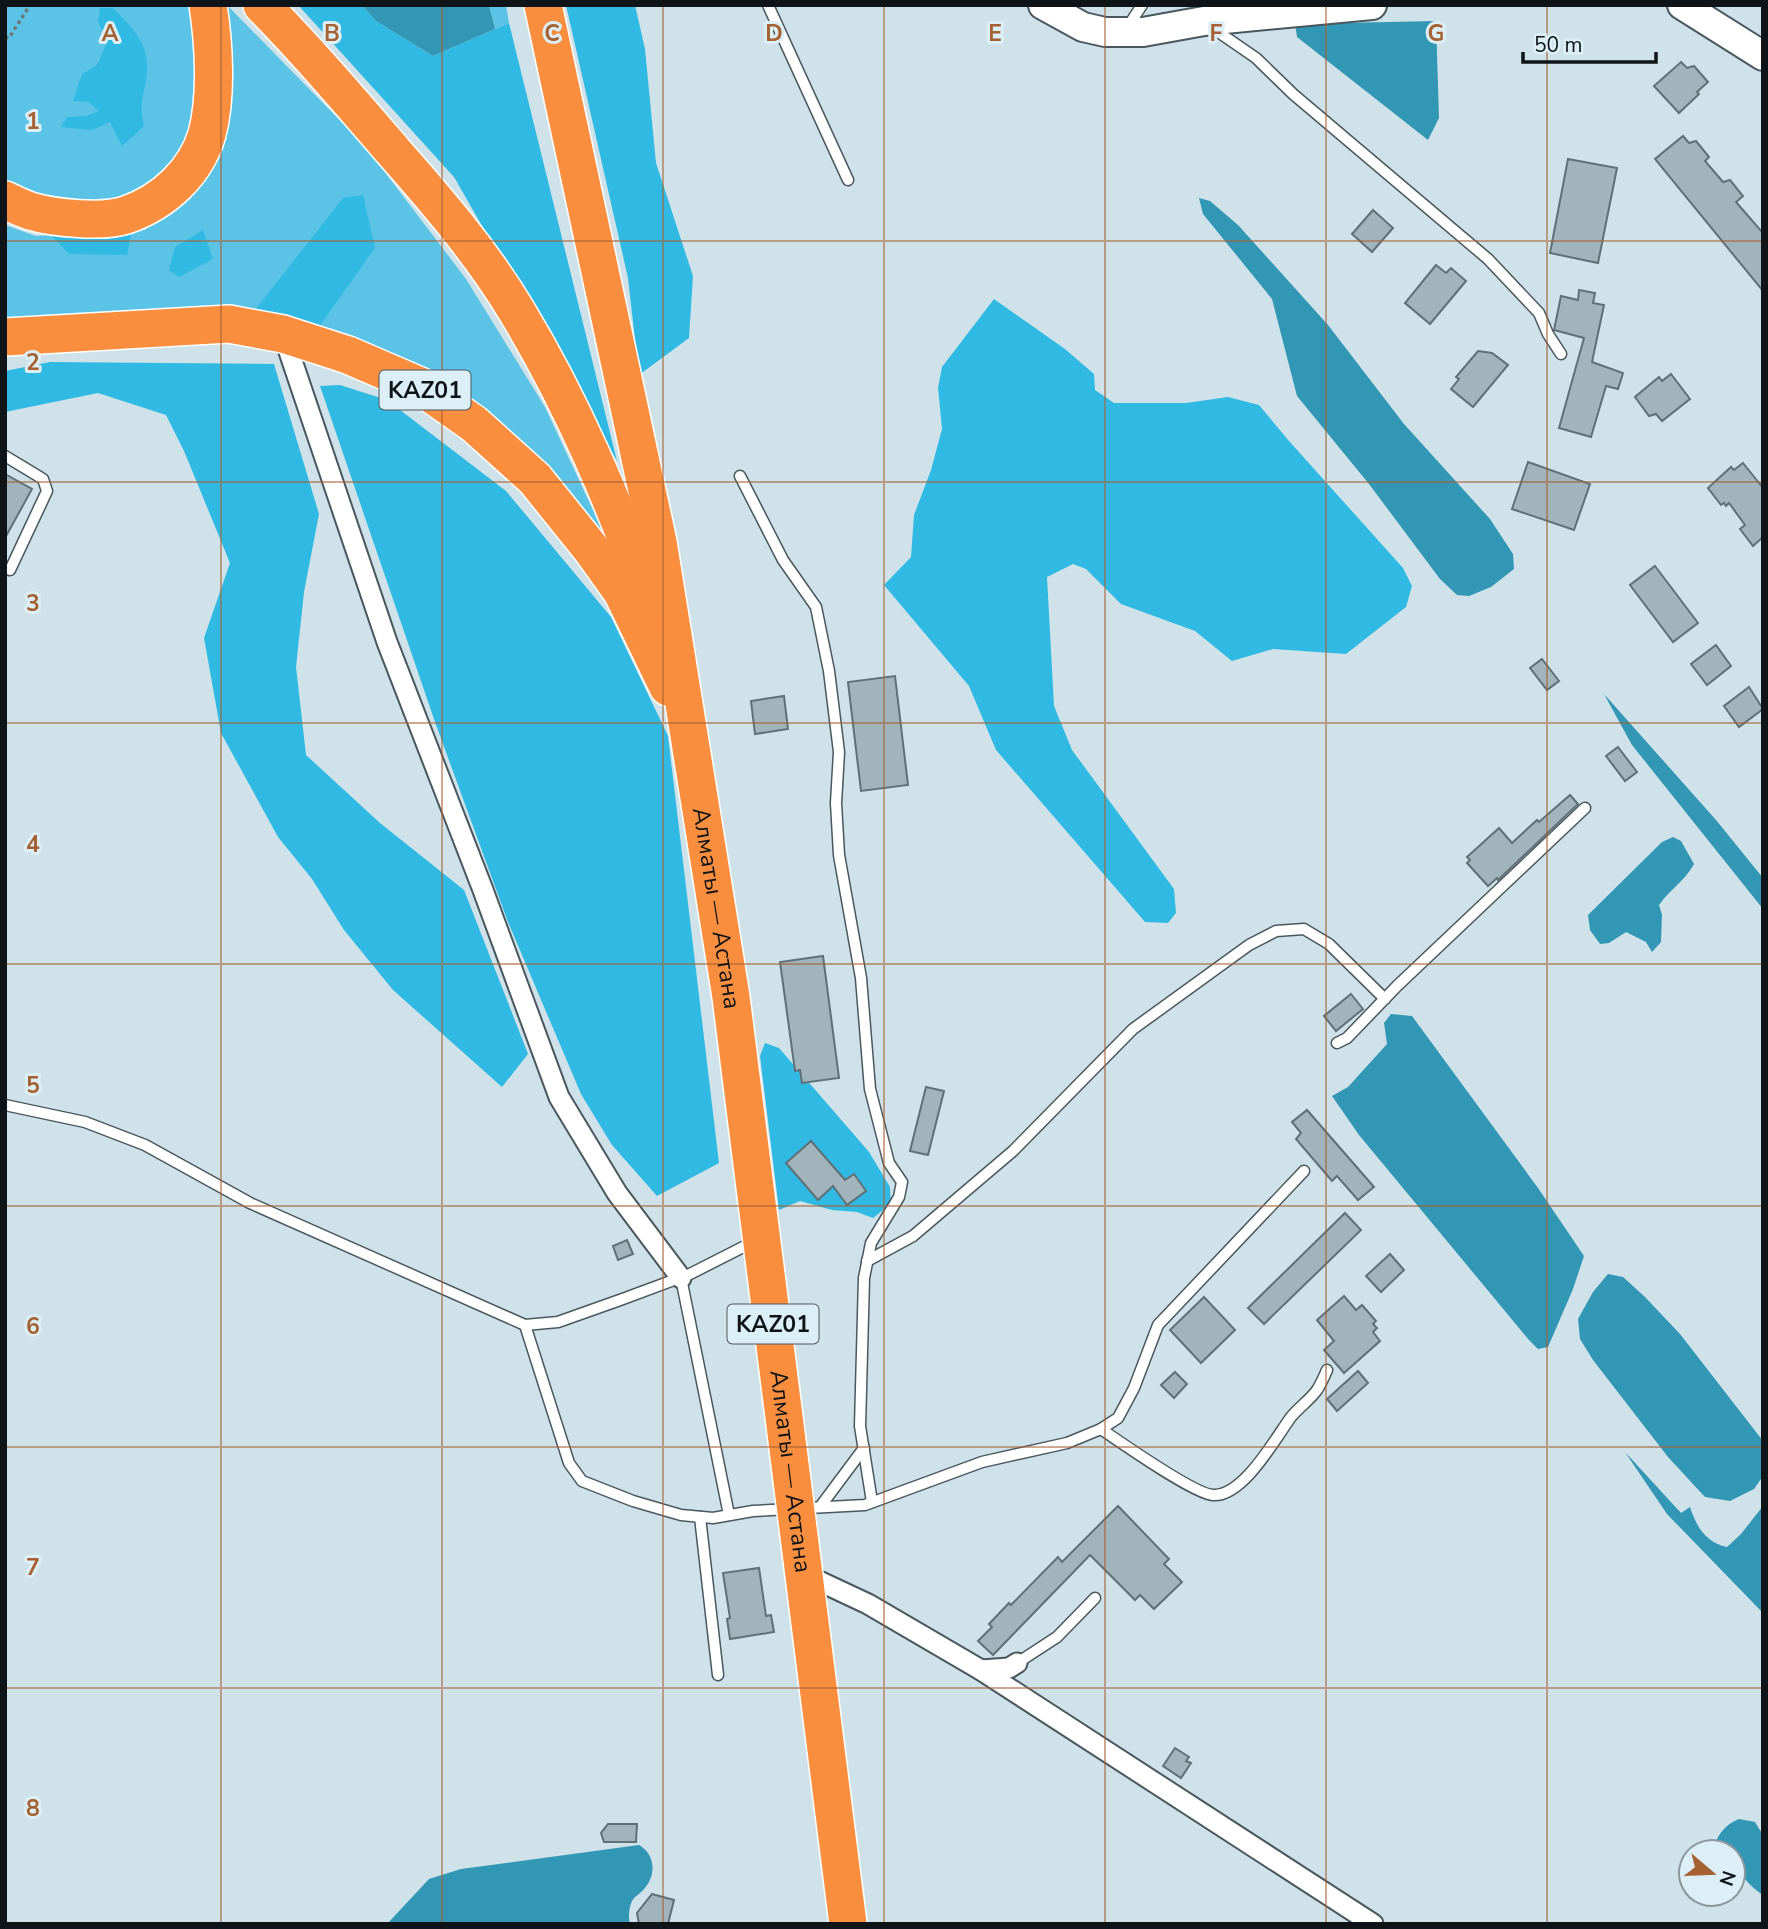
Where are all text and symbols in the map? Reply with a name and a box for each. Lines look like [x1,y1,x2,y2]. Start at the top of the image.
text: A [101,18,119,49]
text: B [324,18,340,49]
text: C [544,18,560,49]
text: D [765,18,783,49]
text: E [988,18,1002,49]
text: F [1210,18,1223,49]
text: G [1428,18,1444,49]
scale bar [1523,21,1656,65]
text: 50 m [1534,31,1583,59]
text: 1 [26,106,40,137]
text: 2 [26,347,40,378]
road number: KАZ01 [380,370,471,410]
text: 3 [26,588,40,619]
street label: Алматы — Астана [685,805,748,1011]
text: 4 [26,829,40,860]
text: 5 [26,1070,40,1101]
road number: KАZ01 [728,1304,818,1344]
text: 6 [26,1311,40,1342]
street label: Алматы — Астана [762,1368,820,1574]
text: 7 [26,1552,40,1583]
text: 8 [26,1793,40,1824]
north arrow [1677,1838,1747,1908]
text: N [1713,1867,1742,1889]

